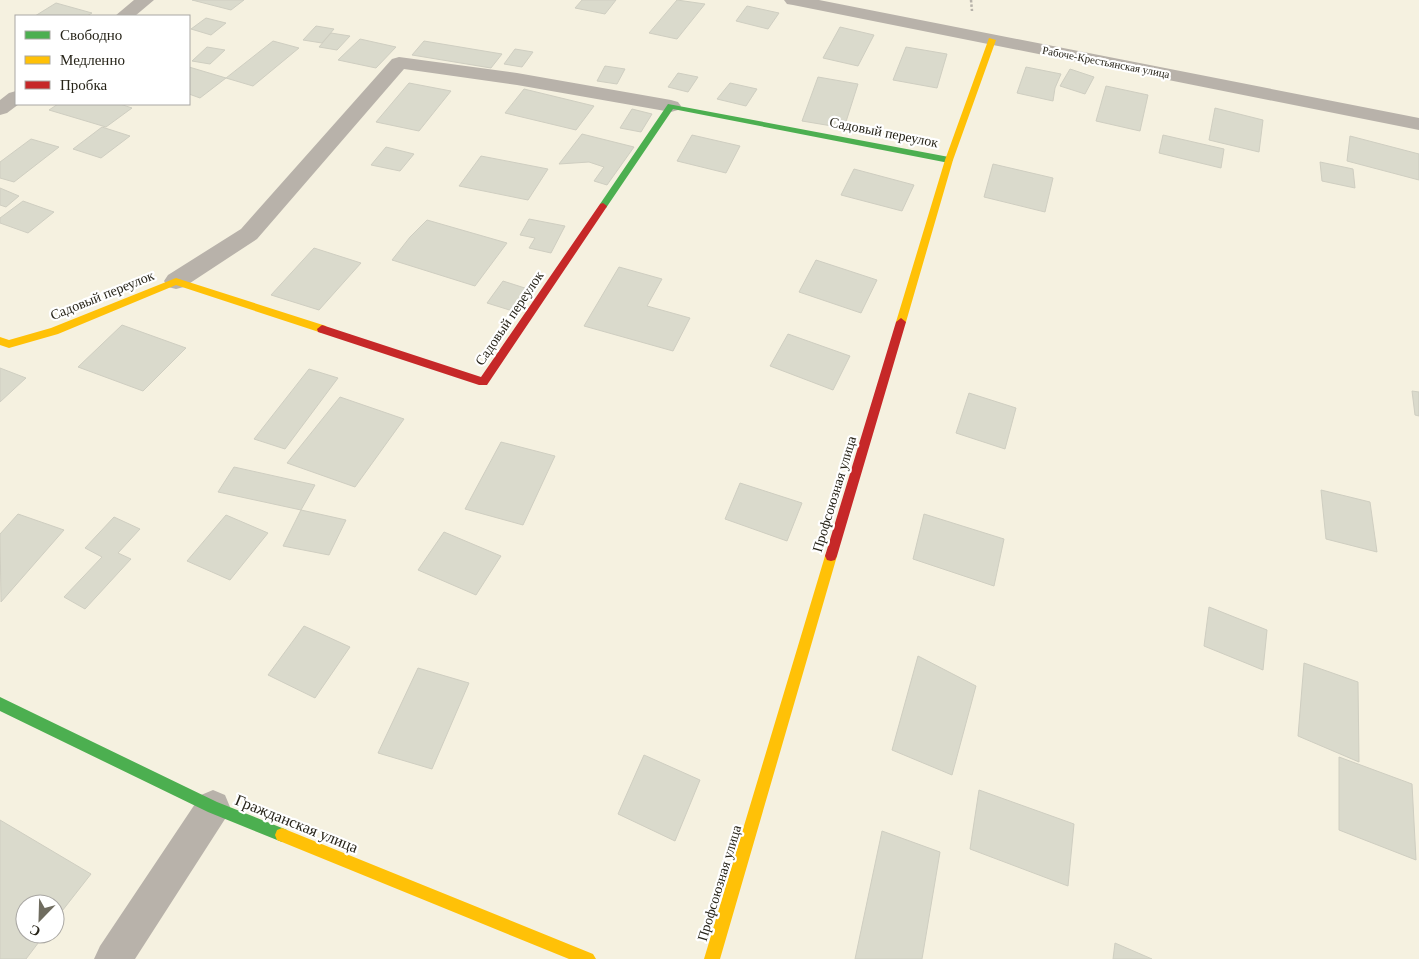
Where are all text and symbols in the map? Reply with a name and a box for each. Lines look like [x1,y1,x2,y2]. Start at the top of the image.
legend [15,15,190,105]
text: Свободно [60,27,122,43]
street label: Рабоче-Крестьянская улица [1041,44,1171,80]
text: Медленно [60,52,125,68]
text: Пробка [60,77,108,93]
street label: Садовый переулок [828,115,940,150]
street label: Садовый переулок [48,268,156,323]
street label: Садовый переулок [472,268,547,368]
street label: Профсоюзная улица [810,434,860,554]
street label: Гражданская улица [233,791,361,857]
street label: Профсоюзная улица [695,823,745,943]
north arrow [15,894,65,944]
text: С [28,922,43,939]

